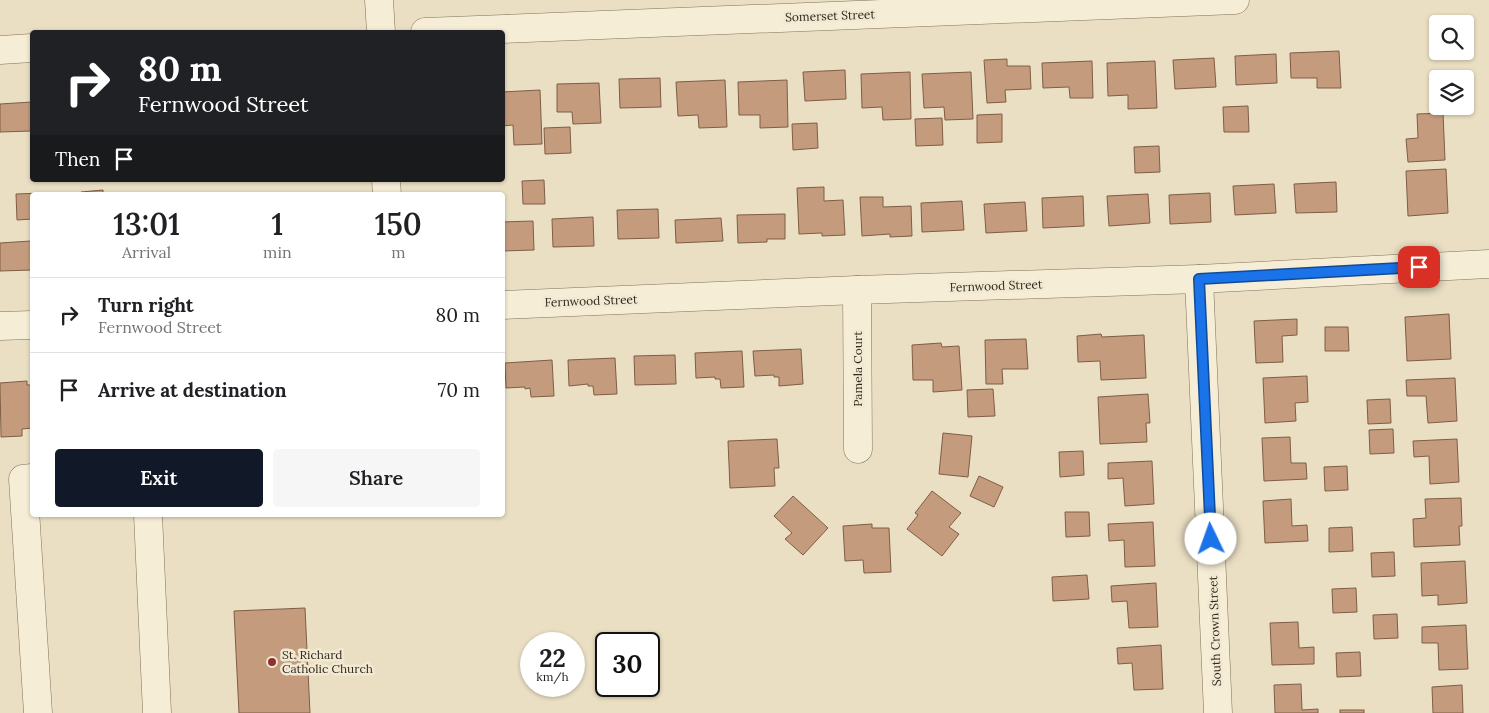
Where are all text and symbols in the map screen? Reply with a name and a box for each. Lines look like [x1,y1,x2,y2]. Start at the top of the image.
street label: Somerset Street [785,6,876,25]
map controls [1429,15,1474,115]
button: search [1429,15,1474,60]
text: 80 m [138,46,222,91]
icon: right [55,50,120,115]
button: layers [1429,70,1474,115]
text: Fernwood Street [138,90,309,118]
icon: arrive [110,145,138,173]
text: Then [55,147,100,171]
text: 13:01 [113,205,180,243]
text: 1 [271,205,283,243]
text: 150 [375,205,422,243]
text: Arrival [122,242,171,262]
text: min [263,242,292,262]
text: m [391,242,405,262]
pin [1398,246,1440,288]
icon: arrive [1405,253,1433,281]
street label: Fernwood Street [949,276,1043,295]
street label: Fernwood Street [544,291,638,310]
text: Turn right [98,293,194,317]
icon: right [55,301,83,329]
text: 80 m [436,303,480,327]
text: Fernwood Street [98,317,222,337]
street label: Pamela Court [850,331,865,407]
icon: arrive [55,376,83,404]
text: Arrive at destination [98,378,287,402]
text: 70 m [437,378,480,402]
button: Exit [55,449,263,507]
button: Share [273,449,480,507]
position arrow [1184,512,1236,564]
street label: South Crown Street [1205,575,1224,686]
speed limit sign: 30 [595,632,660,697]
text: 22 [539,642,566,674]
place label: St. Richard Catholic Church [282,647,373,676]
marker: St. Richard Catholic Church [266,656,278,668]
text: km/h [536,669,569,684]

